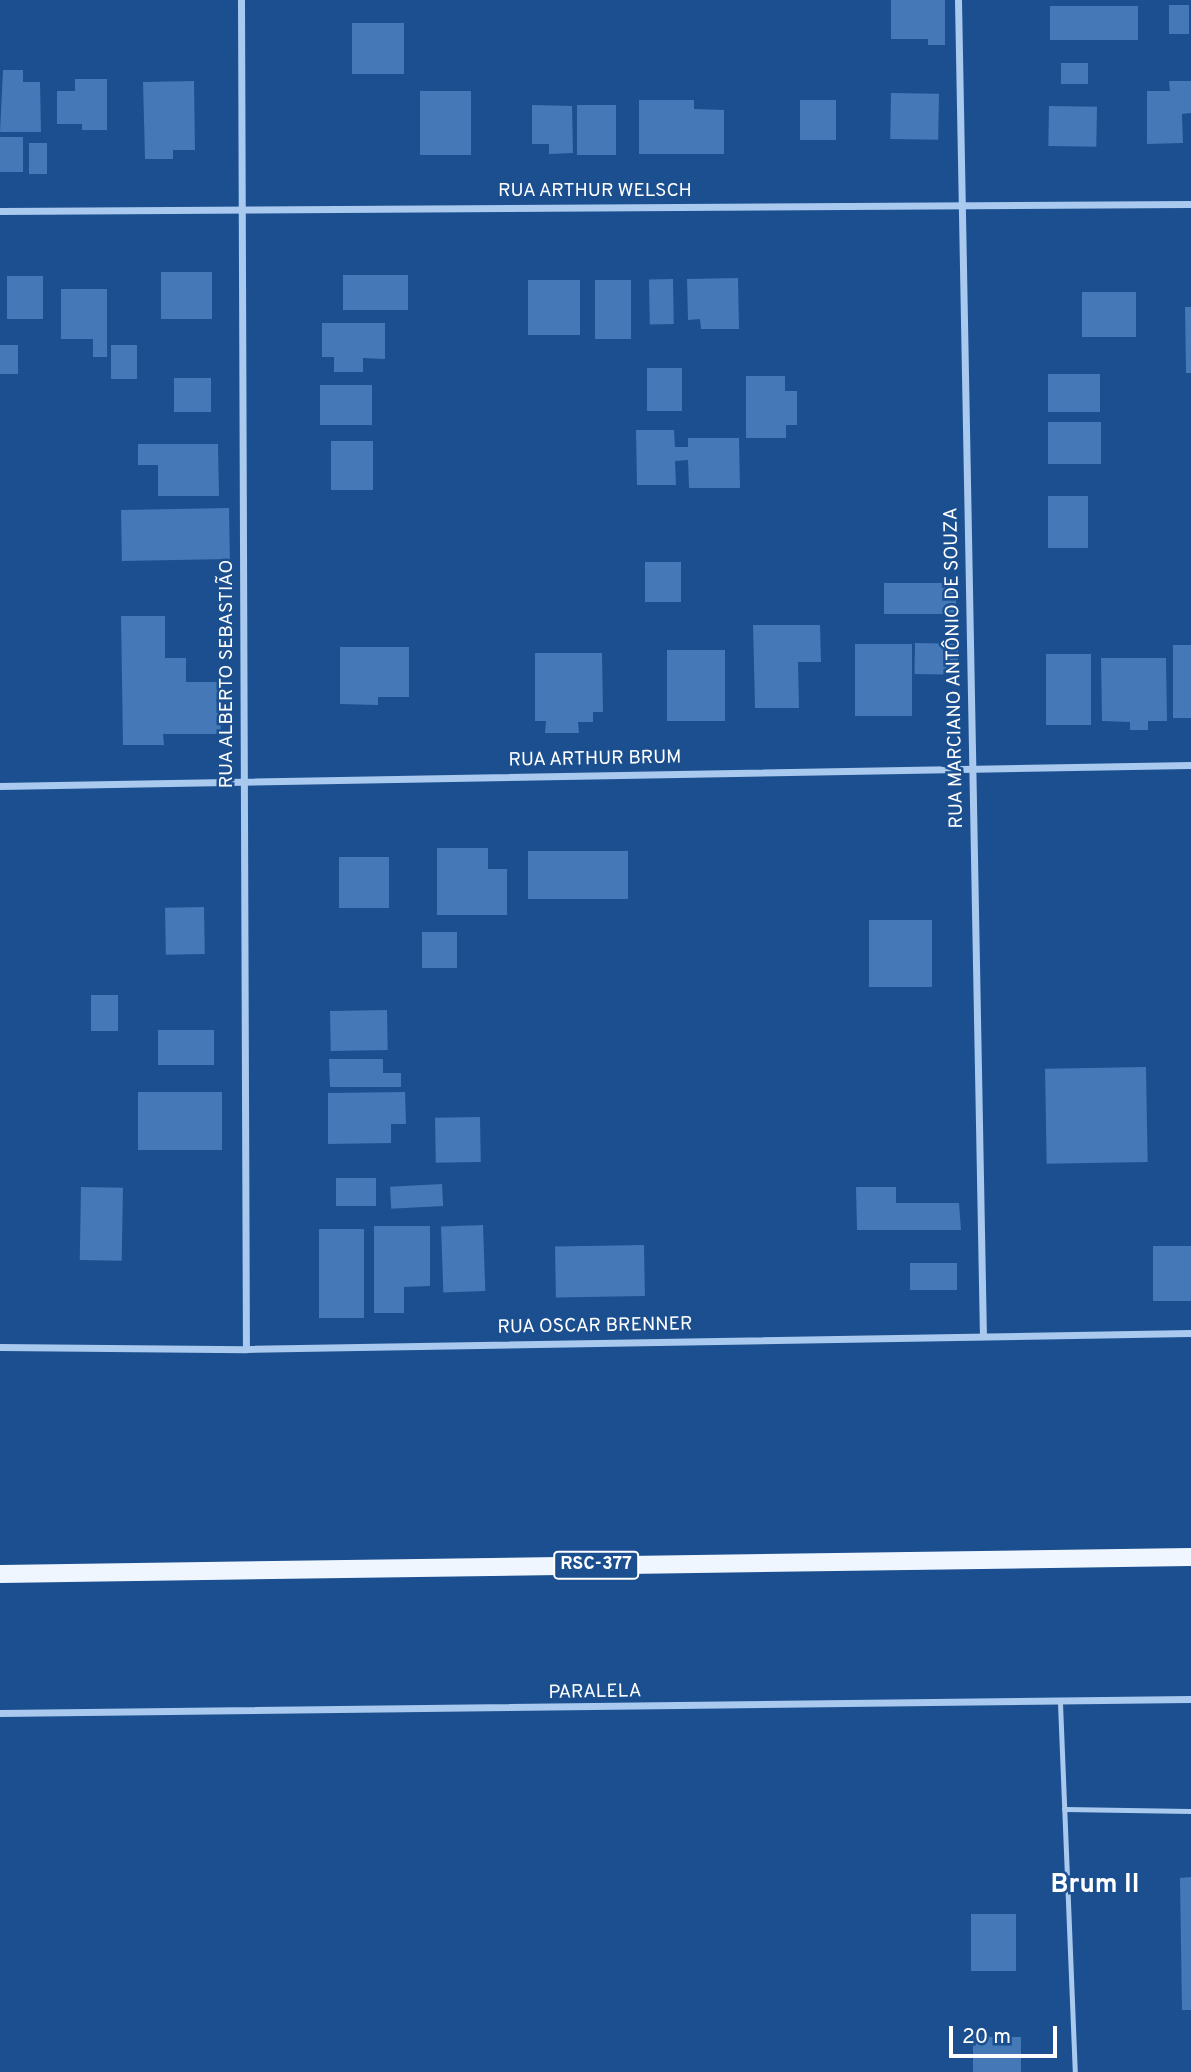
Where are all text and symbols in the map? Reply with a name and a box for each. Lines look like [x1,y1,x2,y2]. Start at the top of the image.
street label: RUA ARTHUR WELSCH [497,181,693,203]
street label: RUA MARCIANO ANTÔNIO DE SOUZA [941,506,969,830]
street label: RUA ALBERTO SEBASTIÃO [217,559,239,789]
street label: RUA ARTHUR BRUM [508,747,682,773]
street label: RUA OSCAR BRENNER [497,1314,693,1340]
road number: RSC-377 [552,1550,640,1580]
street label: PARALELA [548,1681,642,1705]
district label: Brum II [1051,1870,1139,1902]
scale bar [953,2012,1062,2056]
text: 20 m [962,2024,1011,2051]

